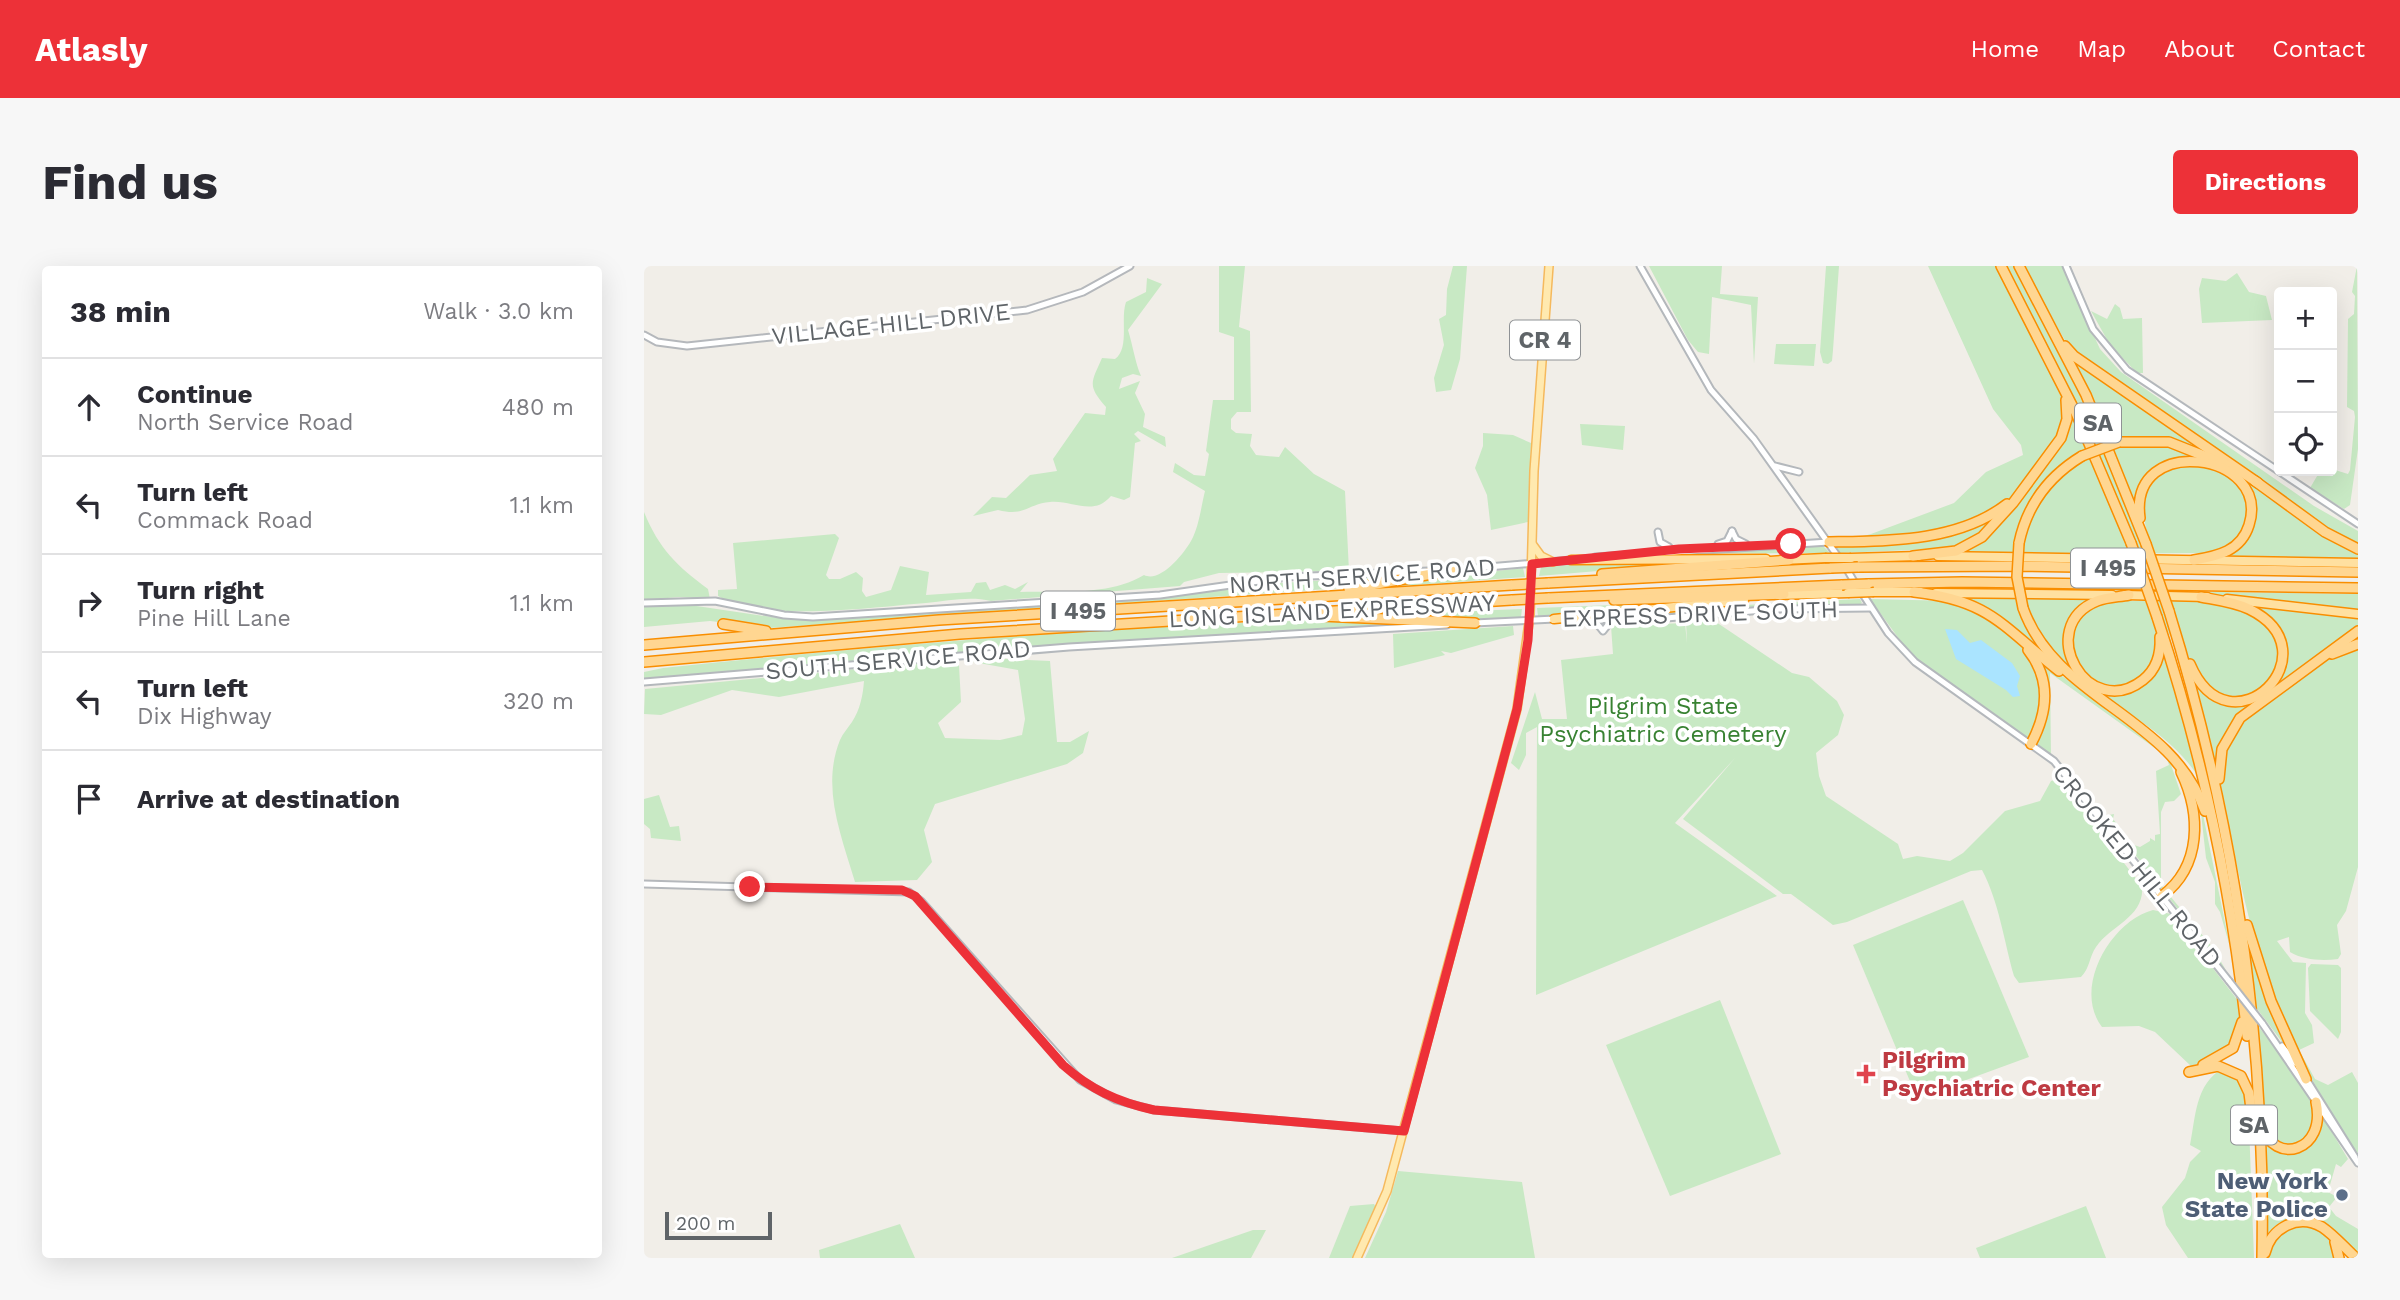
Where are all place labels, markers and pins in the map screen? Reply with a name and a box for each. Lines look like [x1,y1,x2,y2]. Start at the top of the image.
place label: Pilgrim Psychiatric Center [1882,1046,2101,1102]
marker: Pilgrim Psychiatric Center [1856,1064,1876,1084]
place label: New York State Police [2185,1167,2328,1223]
marker: New York State Police [2334,1187,2350,1203]

